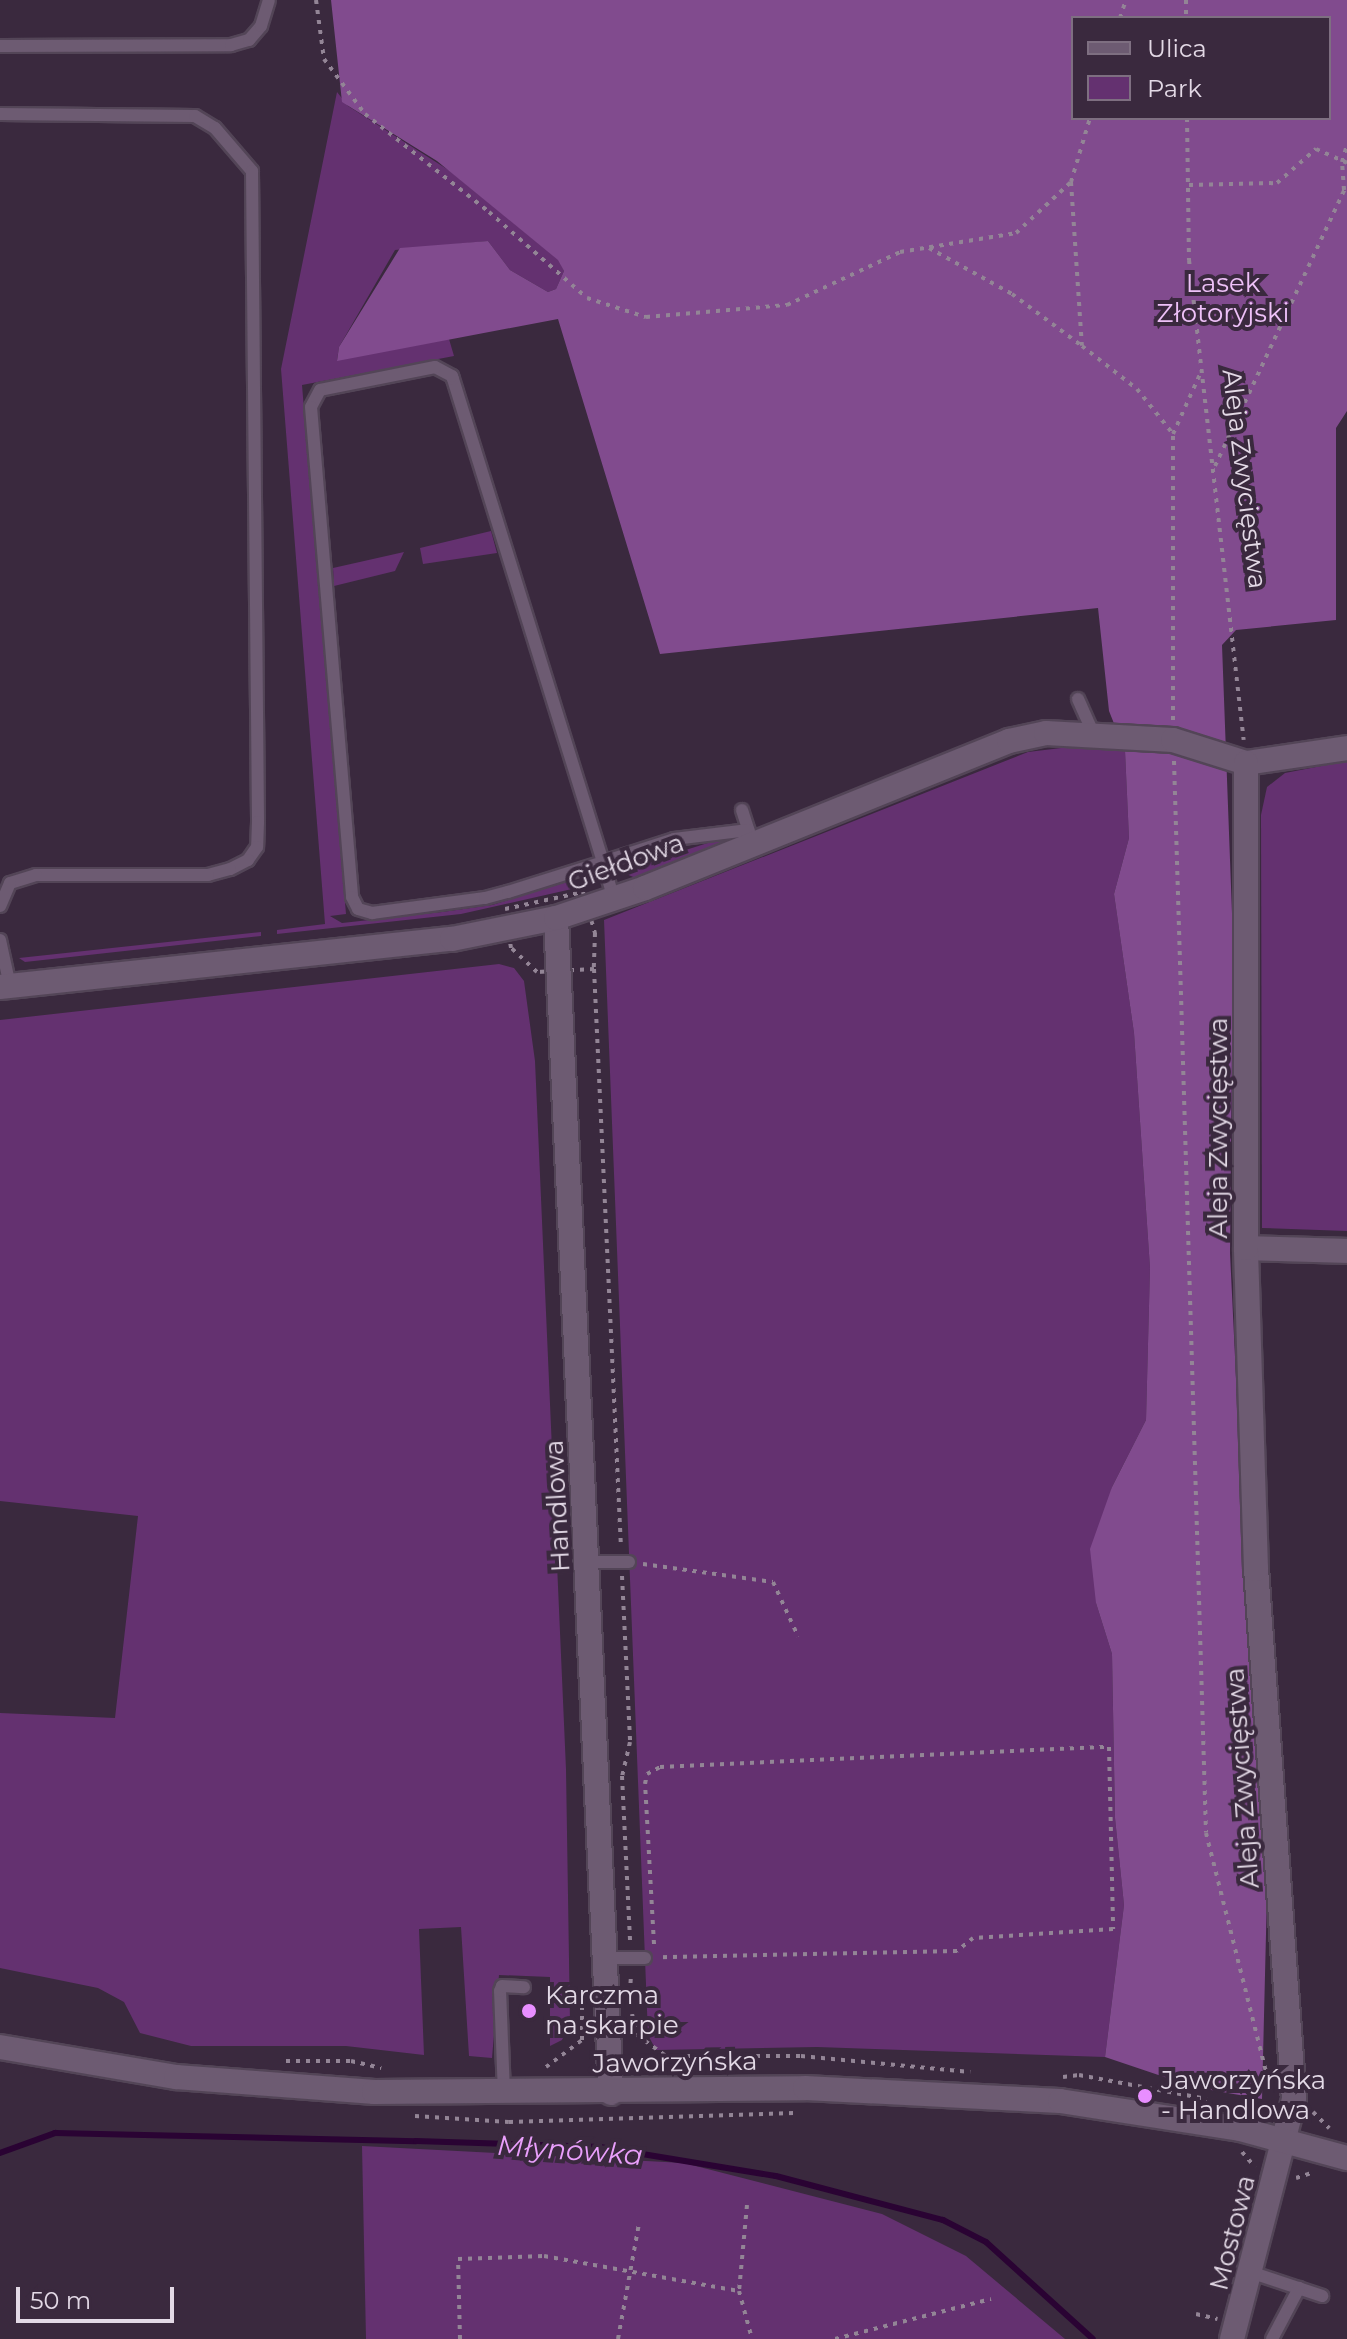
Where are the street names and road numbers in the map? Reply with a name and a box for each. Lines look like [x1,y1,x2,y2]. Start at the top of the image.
street label: Aleja Zwycięstwa [1215,367,1273,591]
street label: Giełdowa [564,828,688,898]
street label: Aleja Zwycięstwa [1203,1017,1235,1239]
street label: Handlowa [539,1439,577,1573]
street label: Aleja Zwycięstwa [1220,1667,1266,1889]
street label: Jaworzyńska [592,2046,758,2080]
street label: Mostowa [1204,2172,1262,2294]

